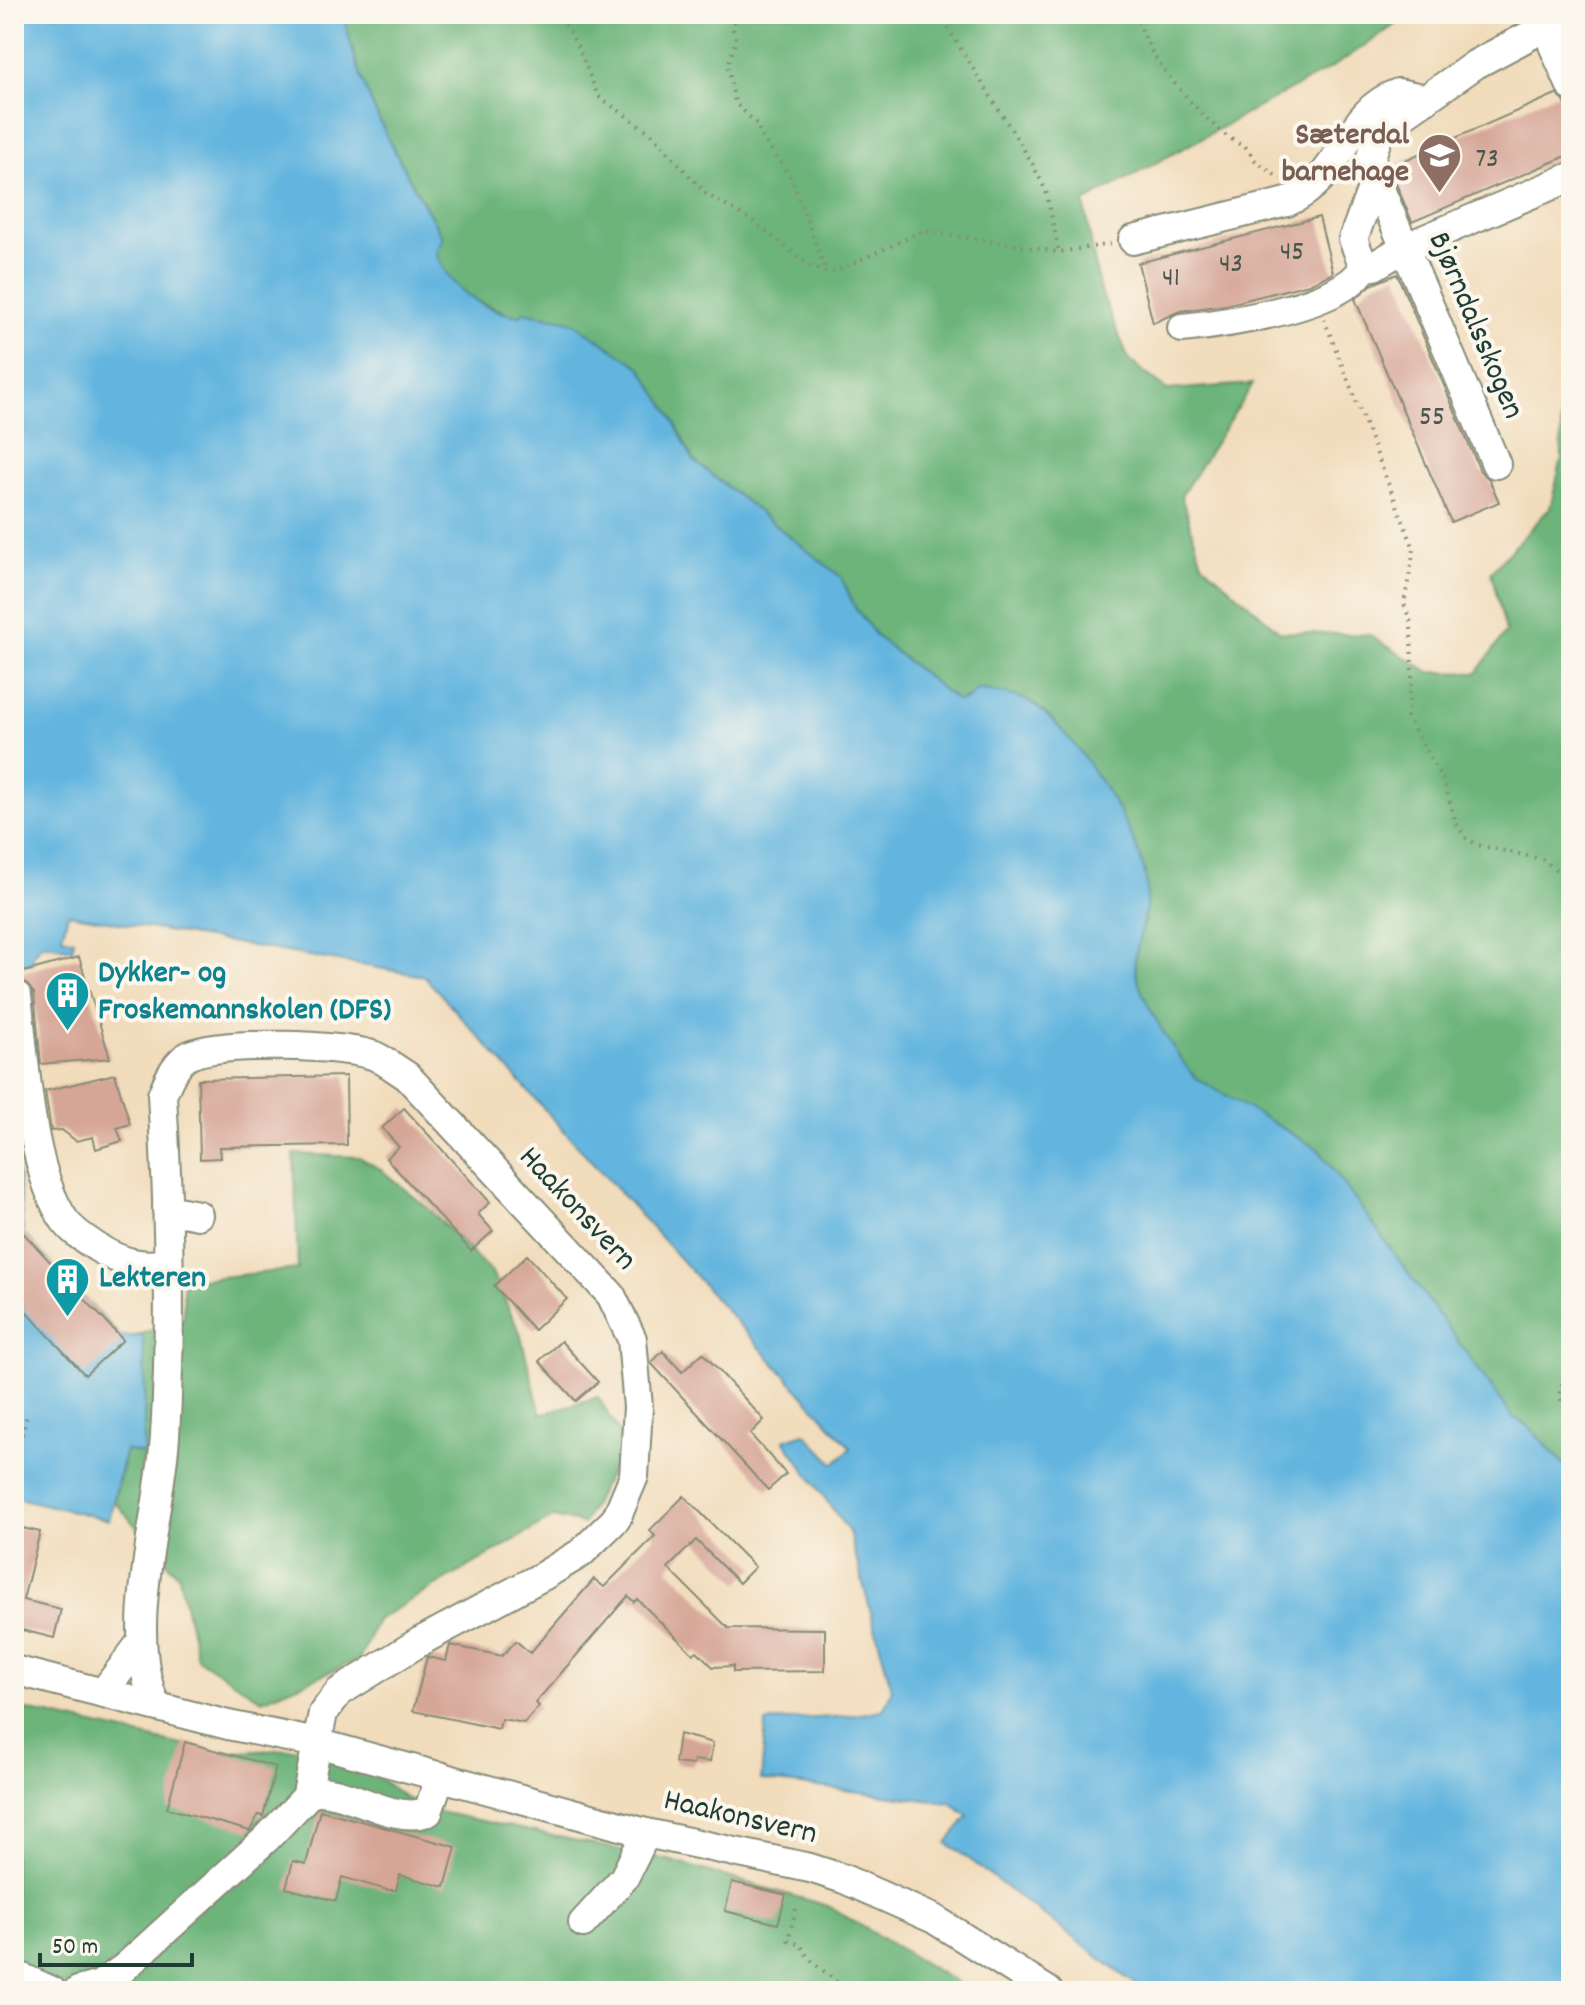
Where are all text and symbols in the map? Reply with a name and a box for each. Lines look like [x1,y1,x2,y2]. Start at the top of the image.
place label: Sæterdal barnehage [1282,114,1409,197]
school or university icon: Sæterdal barnehage [1416,131,1464,194]
house number: 73 [1475,141,1499,181]
street label: Bjørndalsskogen [1414,225,1534,427]
house number: 45 [1280,234,1304,274]
house number: 43 [1219,246,1243,286]
house number: 41 [1162,260,1180,300]
house number: 55 [1419,399,1445,439]
place label: Dykker- og Froskemannskolen (DFS) [98,952,391,1035]
building icon: Dykker- og Froskemannskolen (DFS) [43,969,91,1032]
street label: Haakonsvern [506,1137,646,1283]
building icon: Lekteren [44,1256,92,1319]
place label: Lekteren [99,1257,206,1303]
street label: Haakonsvern [659,1779,821,1859]
scale bar [40,1917,192,1967]
text: 50 m [52,1931,98,1965]

